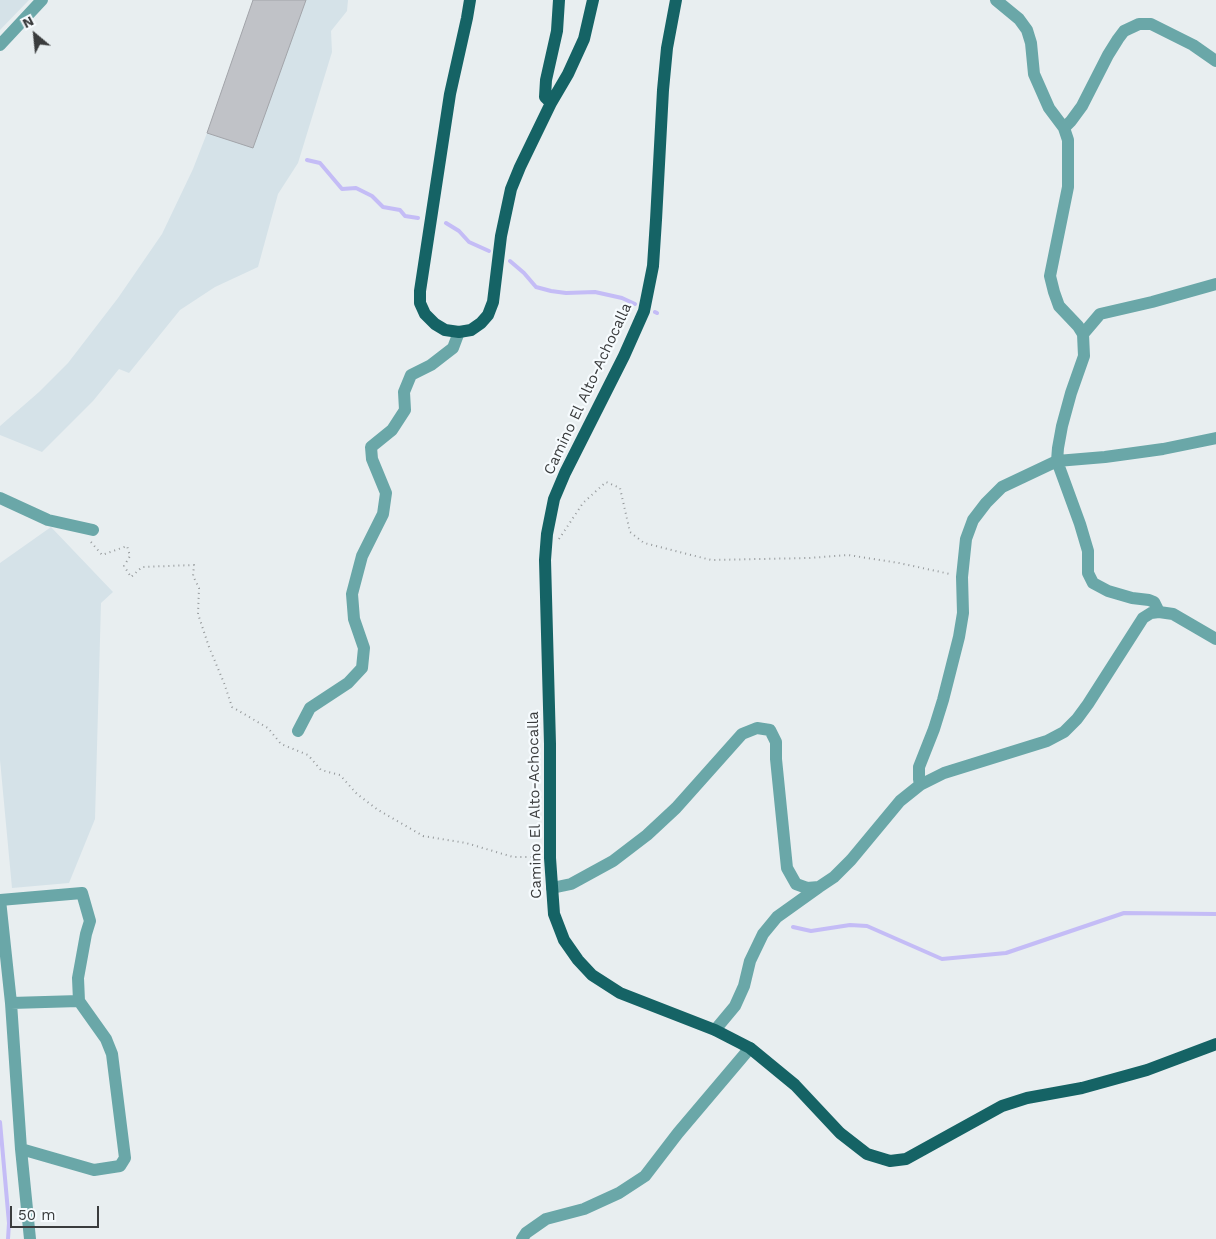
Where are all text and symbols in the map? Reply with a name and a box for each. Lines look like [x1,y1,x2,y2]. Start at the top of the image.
north arrow [10,10,60,60]
text: N [20,12,36,31]
street label: Camino El Alto-Achocalla [540,300,636,478]
street label: Camino El Alto-Achocalla [524,711,546,899]
scale bar [12,1196,101,1228]
text: 50 m [18,1206,55,1224]

